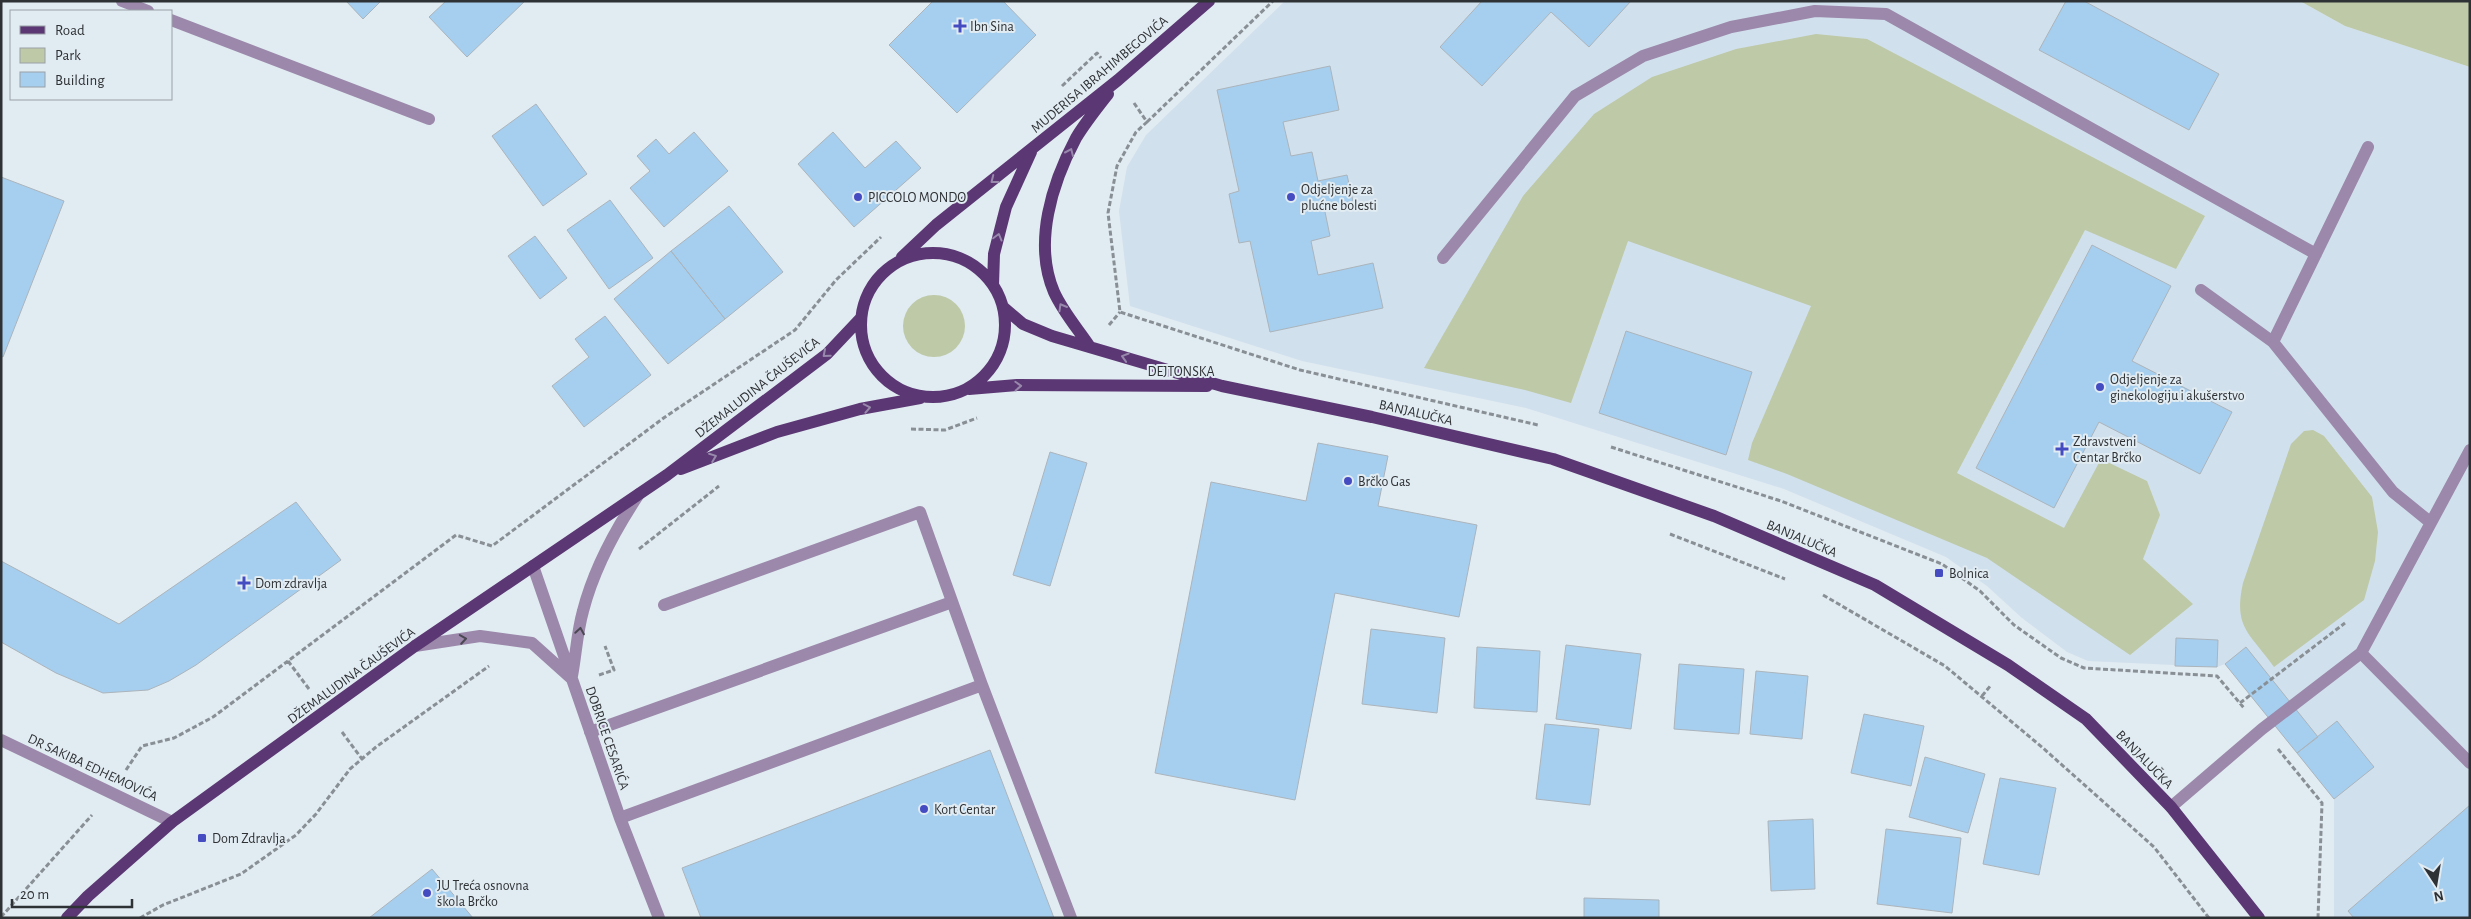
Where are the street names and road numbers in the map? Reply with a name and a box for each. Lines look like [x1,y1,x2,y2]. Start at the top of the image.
street label: MUDERISA IBRAHIMBEGOVIĆA [1027,11,1171,136]
street label: DŽEMALUDINA ČAUŠEVIĆA [691,333,822,441]
street label: DEJTONSKA [1147,365,1215,379]
street label: BANJALUČKA [1378,396,1454,428]
street label: BANJALUČKA [1764,516,1840,560]
street label: DŽEMALUDINA ČAUŠEVIĆA [284,623,418,727]
street label: DOBRICE CESARIĆA [583,684,634,792]
street label: BANJALUČKA [2113,726,2177,792]
street label: DR SAKIBA EDHEMOVIĆA [25,729,161,804]

